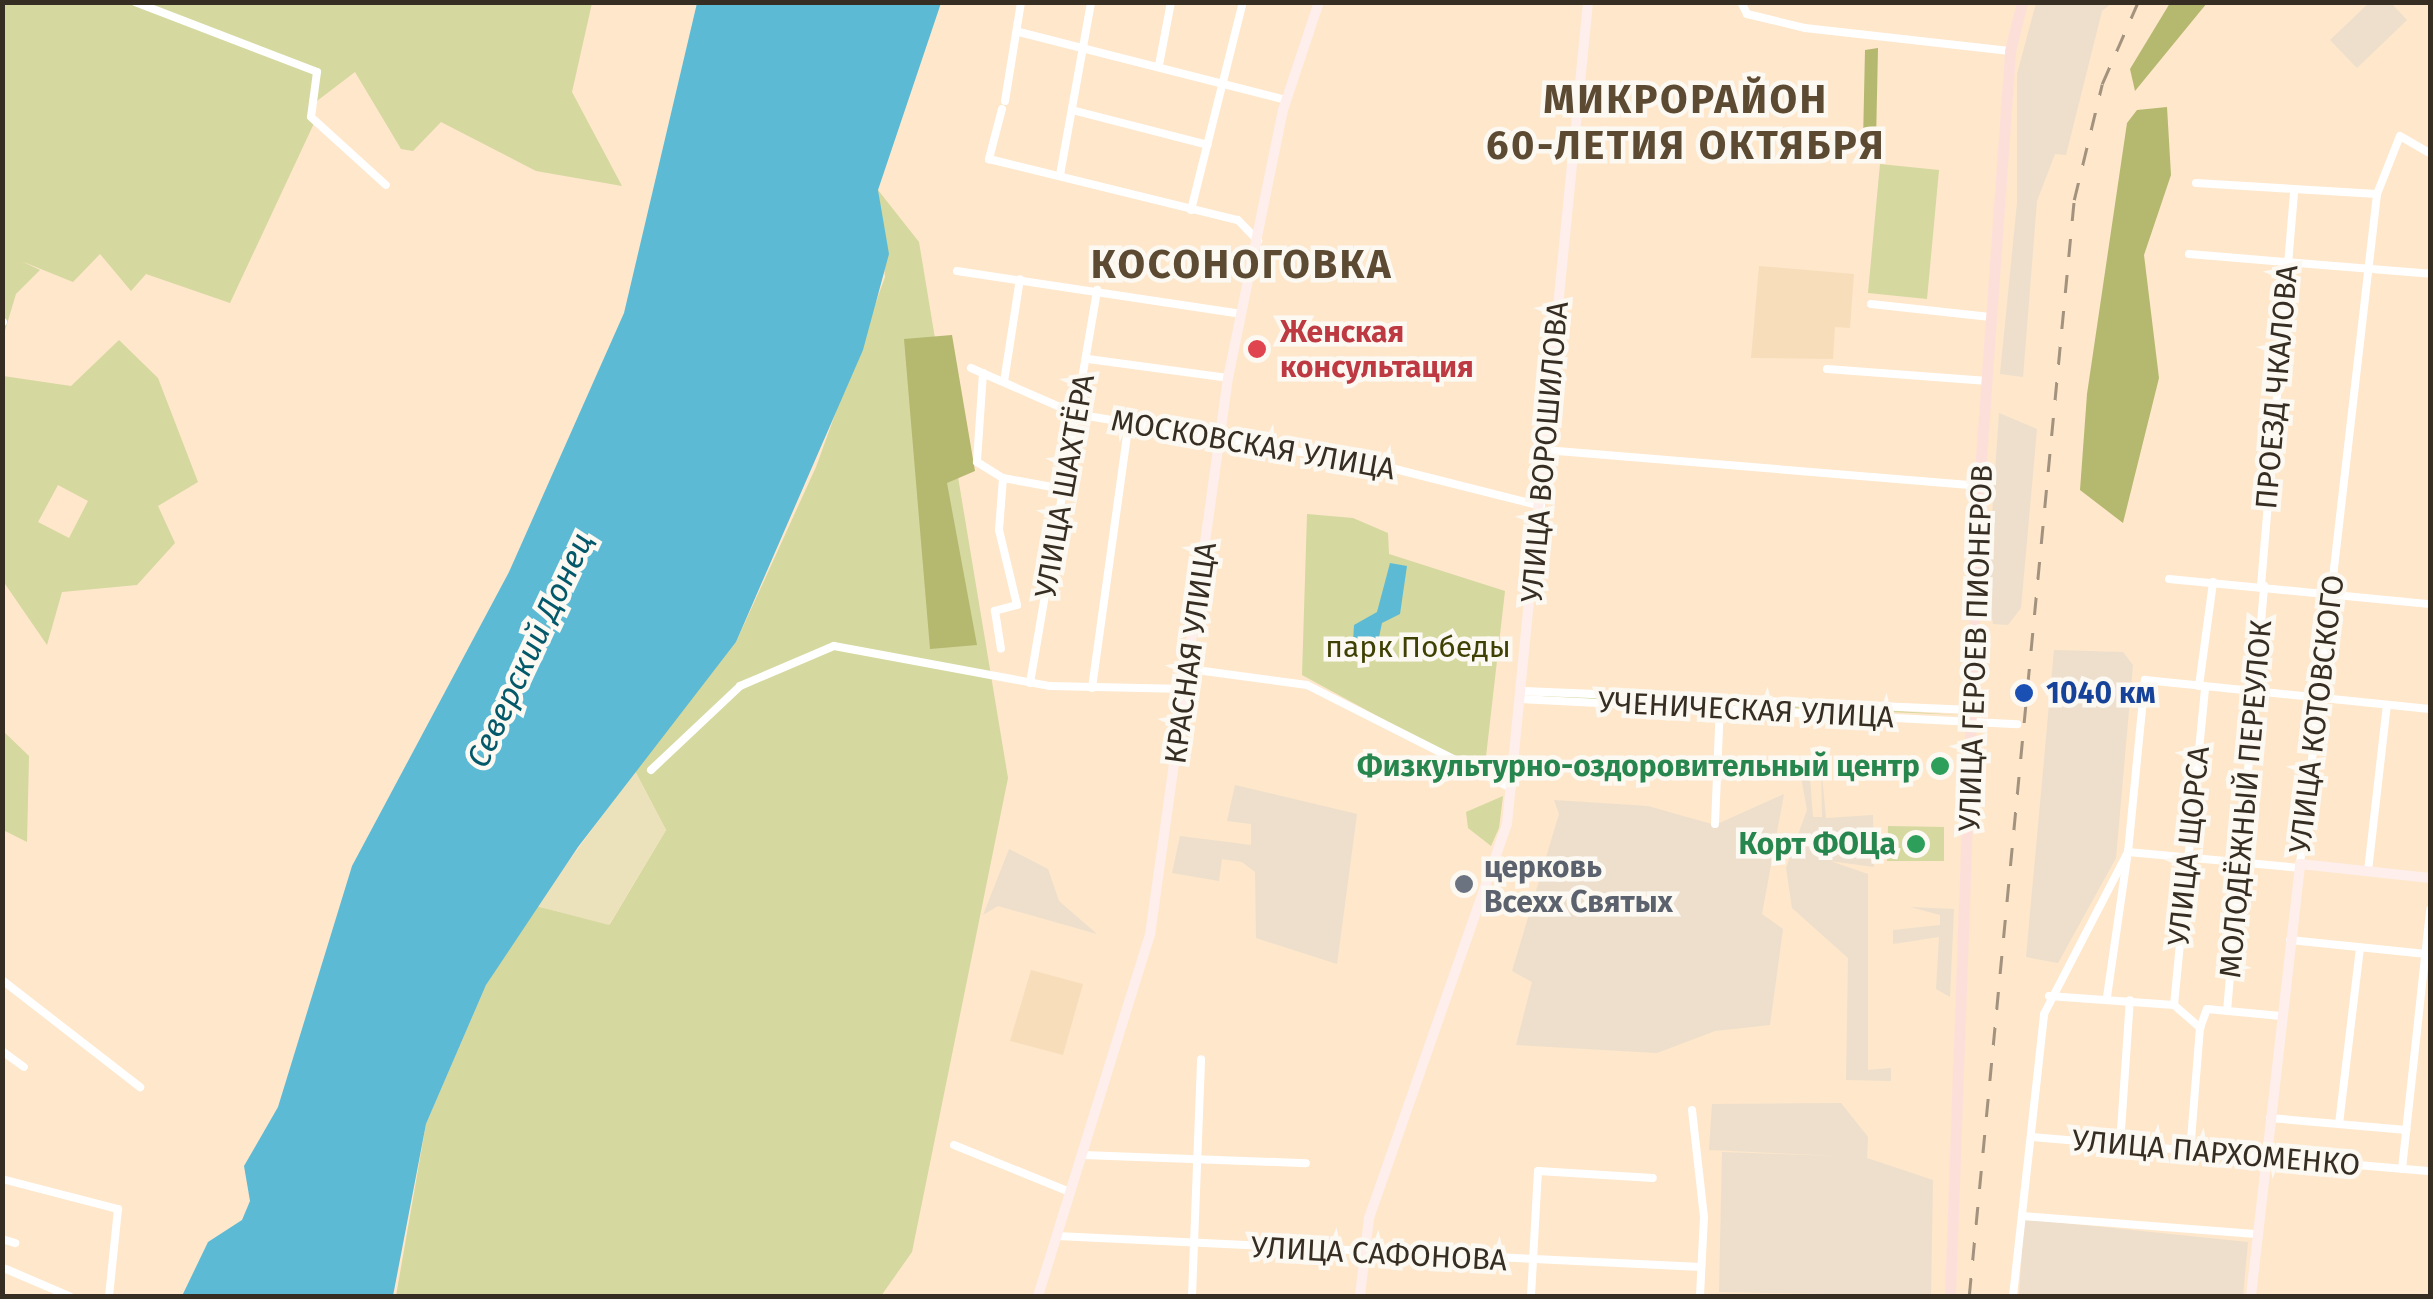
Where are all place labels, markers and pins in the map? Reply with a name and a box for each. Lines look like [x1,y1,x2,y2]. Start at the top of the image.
place label: Женская консультация [1280,314,1474,384]
marker: Женская консультация [1244,336,1270,362]
place label: 1040 км [2046,675,2156,711]
marker: 1040 км [2011,680,2037,706]
place label: Физкультурно-оздоровительный центр [1357,748,1920,784]
marker: Физкультурно-оздоровительный центр [1929,755,1951,777]
place label: Корт ФОЦа [1739,826,1896,862]
marker: Корт ФОЦа [1905,833,1927,855]
place label: церковь Всехх Святых [1484,849,1673,920]
marker: церковь Всехх Святых [1453,873,1475,895]

